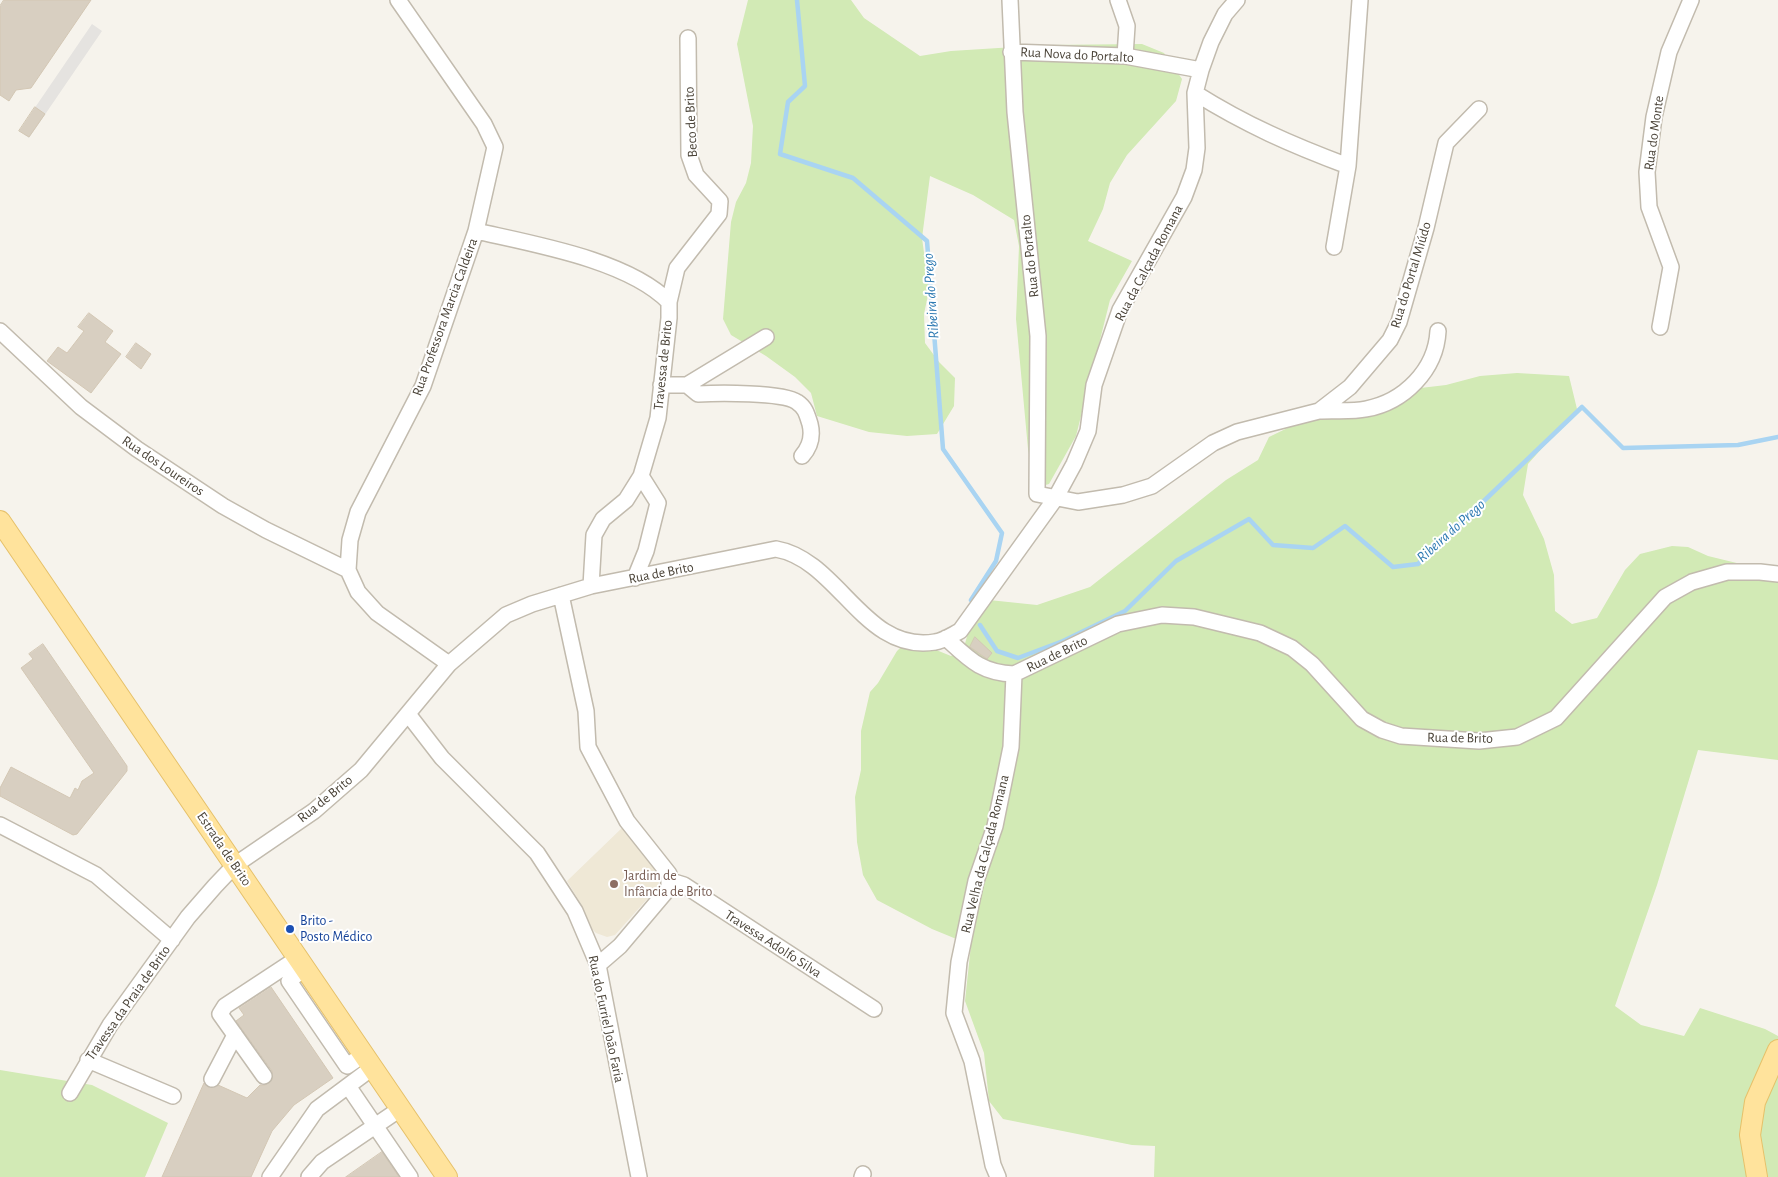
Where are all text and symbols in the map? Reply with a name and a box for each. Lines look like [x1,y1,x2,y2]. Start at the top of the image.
street label: Rua Nova do Portalto [1020,44,1134,66]
street label: Beco de Brito [681,86,701,158]
street label: Rua do Monte [1640,95,1668,171]
street label: Rua da Calçada Romana [1111,202,1187,324]
street label: Rua do Portalto [1017,214,1043,298]
street label: Rua do Portal Miúdo [1387,220,1435,330]
street label: Rua Professora Marcia Caldeira [409,236,481,398]
water label: Ribeira do Prego [919,253,943,339]
street label: Travessa de Brito [650,319,676,411]
street label: Rua dos Loureiros [119,432,207,500]
water label: Ribeira do Prego [1413,496,1489,566]
street label: Rua de Brito [627,558,695,588]
street label: Rua de Brito [1024,632,1090,676]
street label: Rua de Brito [1427,729,1493,747]
street label: Rua de Brito [294,772,356,826]
street label: Rua Velha da Calçada Romana [957,773,1013,935]
street label: Estrada de Brito [193,809,255,889]
place label: Jardim de Infância de Brito [624,868,712,900]
marker: Jardim de Infância de Brito [608,878,620,890]
street label: Travessa Adolfo Silva [721,906,825,982]
place label: Brito - Posto Médico [300,913,372,946]
marker: Brito - Posto Médico [284,923,296,935]
street label: Travessa da Praia de Brito [82,942,174,1064]
street label: Rua do Furriel João Faria [584,954,628,1084]

